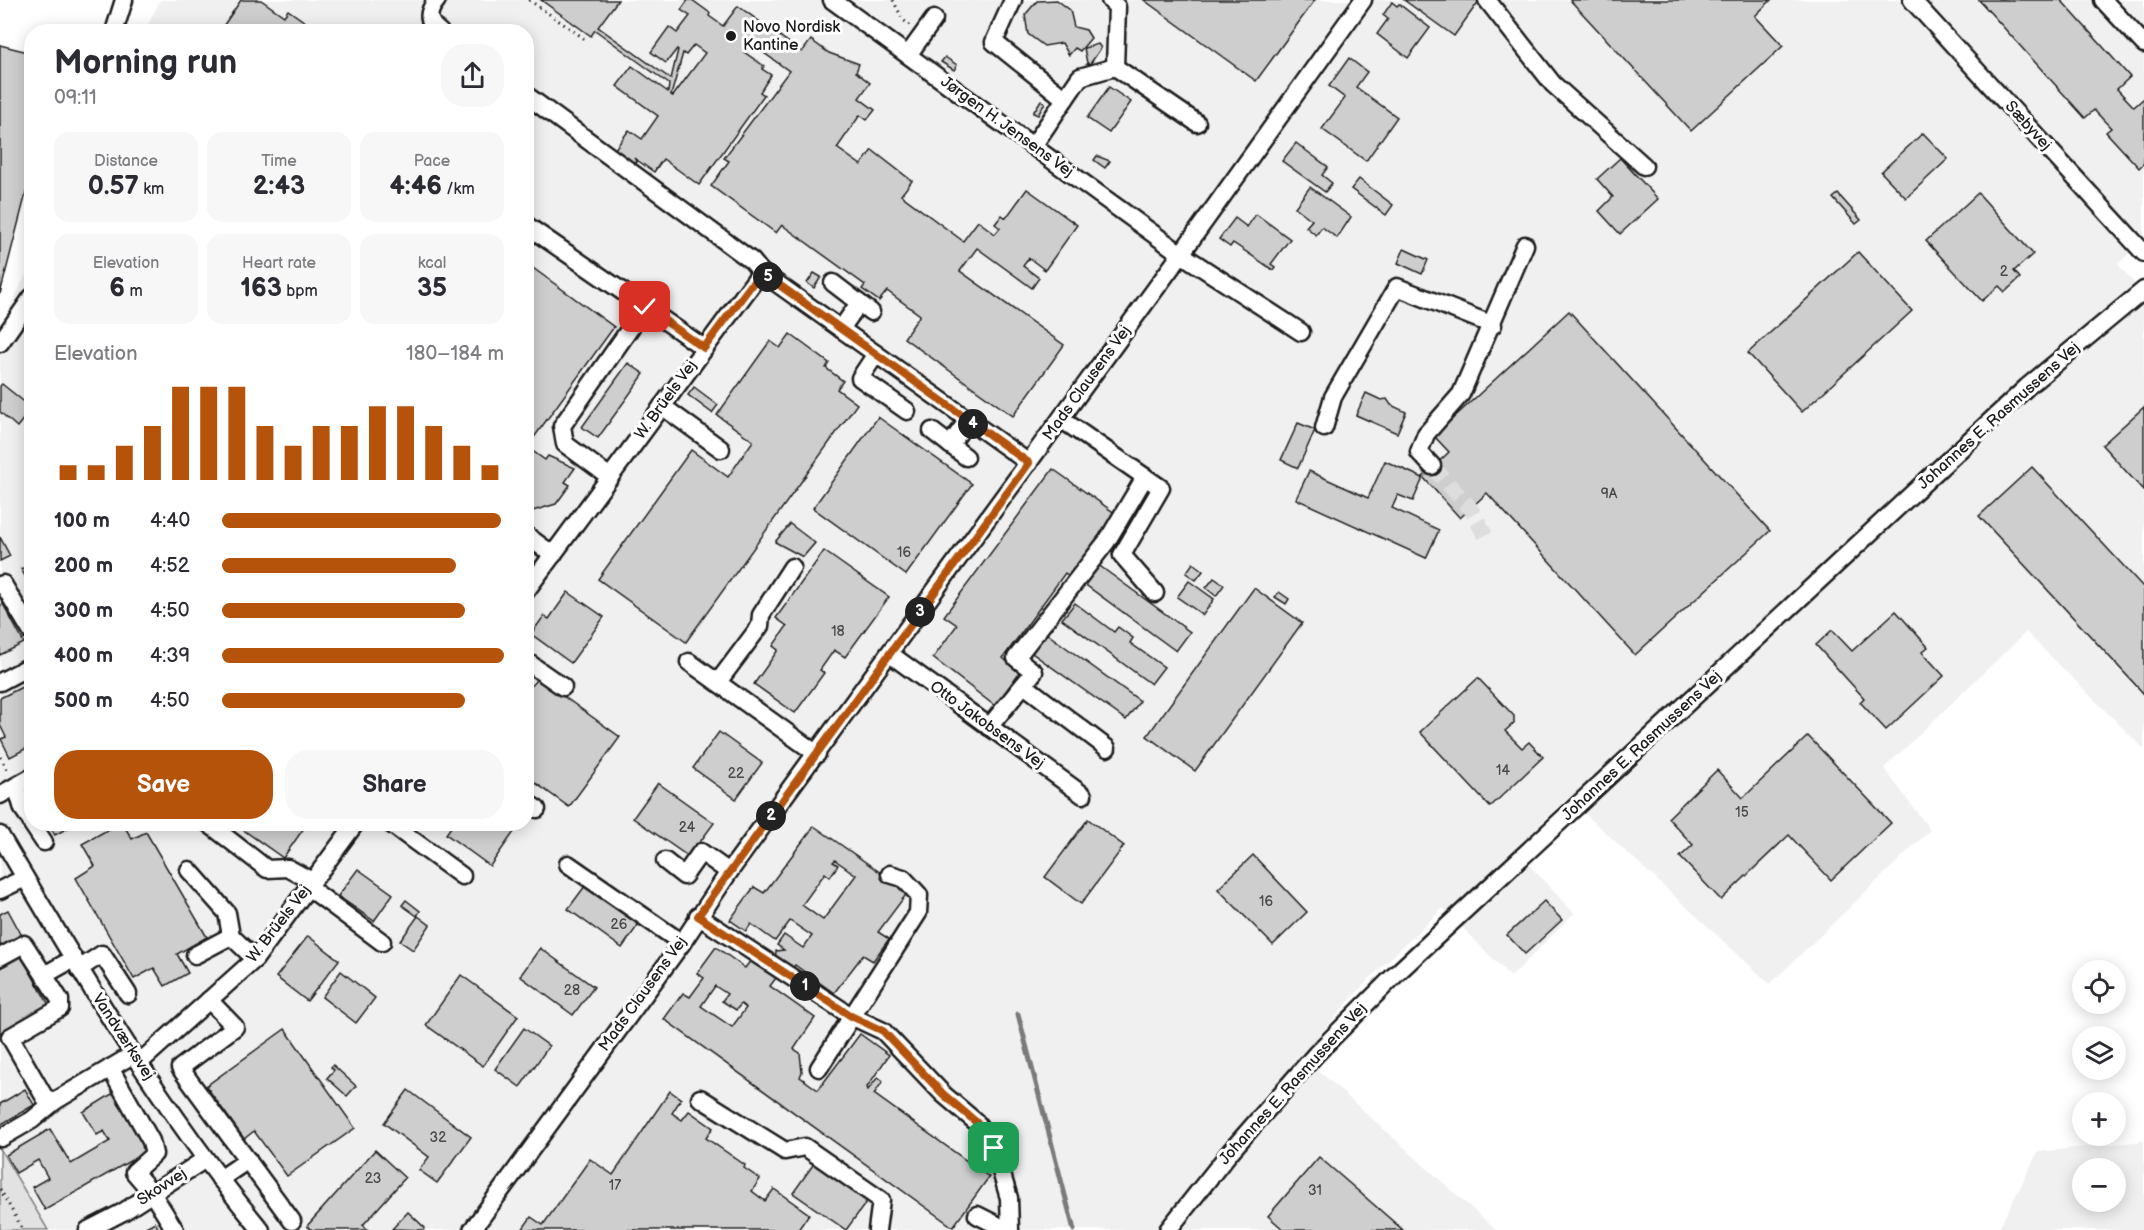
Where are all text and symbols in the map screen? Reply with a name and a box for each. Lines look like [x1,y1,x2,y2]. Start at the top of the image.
place label: Novo Nordisk Kantine [743,18,840,55]
marker: Novo Nordisk Kantine [724,29,738,43]
text: Morning run [54,43,237,83]
button: share [441,44,504,107]
street label: Jørgen H. Jensens Vej [937,72,1077,182]
text: 09:11 [54,86,97,110]
street label: Sæbyvej [2001,97,2055,155]
text: Distance [94,152,158,171]
text: Time [261,152,297,171]
text: Pace [414,152,450,171]
text: 0.57 [88,171,139,202]
text: 2:43 [253,171,305,202]
text: 4:46 [389,171,442,202]
text: km [139,180,164,199]
text: /km [442,180,475,199]
text: Elevation [93,254,159,273]
text: Heart rate [242,254,316,273]
text: kcal [418,254,446,273]
pin: 5 [753,262,783,292]
house number: 2 [2000,263,2009,280]
text: 5 [763,267,773,286]
text: 6 [109,273,125,304]
text: 163 [240,273,282,304]
text: 35 [417,273,447,304]
pin [619,281,670,332]
text: m [125,282,143,301]
text: bpm [282,282,318,301]
icon: check [628,290,661,323]
street label: Mads Clausens Vej [1039,322,1135,444]
street label: Johannes E. Rasmussens Vej [1914,338,2084,494]
text: Elevation [54,342,137,366]
text: 180–184 m [406,342,504,366]
street label: W. Brüels Vej [631,357,701,443]
pin: 4 [958,409,988,439]
text: 4 [968,414,978,433]
house number: 9A [1601,485,1618,502]
text: 100 m [54,509,110,533]
text: 4:40 [150,509,190,533]
house number: 16 [897,544,911,561]
text: 200 m [54,554,113,578]
text: 4:52 [150,554,190,578]
pin: 3 [905,597,935,627]
text: 300 m [54,599,113,623]
text: 4:50 [150,599,189,623]
text: 3 [915,602,925,621]
house number: 18 [831,623,845,640]
text: 400 m [54,644,113,668]
text: 4:39 [150,644,190,668]
street label: Johannes E. Rasmussens Vej [1558,667,1726,825]
street label: Otto Jakobsens Vej [926,677,1048,773]
text: 500 m [54,689,113,713]
text: 4:50 [150,689,189,713]
button: Save [54,750,273,819]
button: Share [285,750,504,819]
house number: 14 [1496,762,1510,779]
house number: 22 [728,765,745,782]
pin: 2 [756,801,786,831]
house number: 15 [1735,804,1749,821]
text: 2 [766,806,776,825]
house number: 24 [679,819,696,836]
street label: W. Brüels Vej [243,881,315,967]
house number: 16 [1259,893,1273,910]
house number: 26 [611,916,628,933]
street label: Mads Clausens Vej [595,933,691,1055]
map controls [2072,960,2126,1212]
button: locate [2072,960,2126,1014]
pin: 1 [790,971,820,1001]
text: 1 [802,976,808,995]
house number: 28 [564,982,580,999]
street label: Vandværksvej [88,990,158,1084]
street label: Johannes E. Rasmussens Vej [1215,999,1371,1169]
button: layers [2072,1026,2126,1080]
button: + [2072,1092,2126,1146]
pin [968,1122,1019,1173]
house number: 32 [430,1129,447,1146]
icon: arrive [977,1131,1010,1164]
button: − [2072,1158,2126,1212]
street label: Skovvej [134,1164,190,1210]
house number: 23 [365,1170,381,1187]
house number: 17 [609,1177,621,1194]
house number: 31 [1308,1182,1322,1199]

